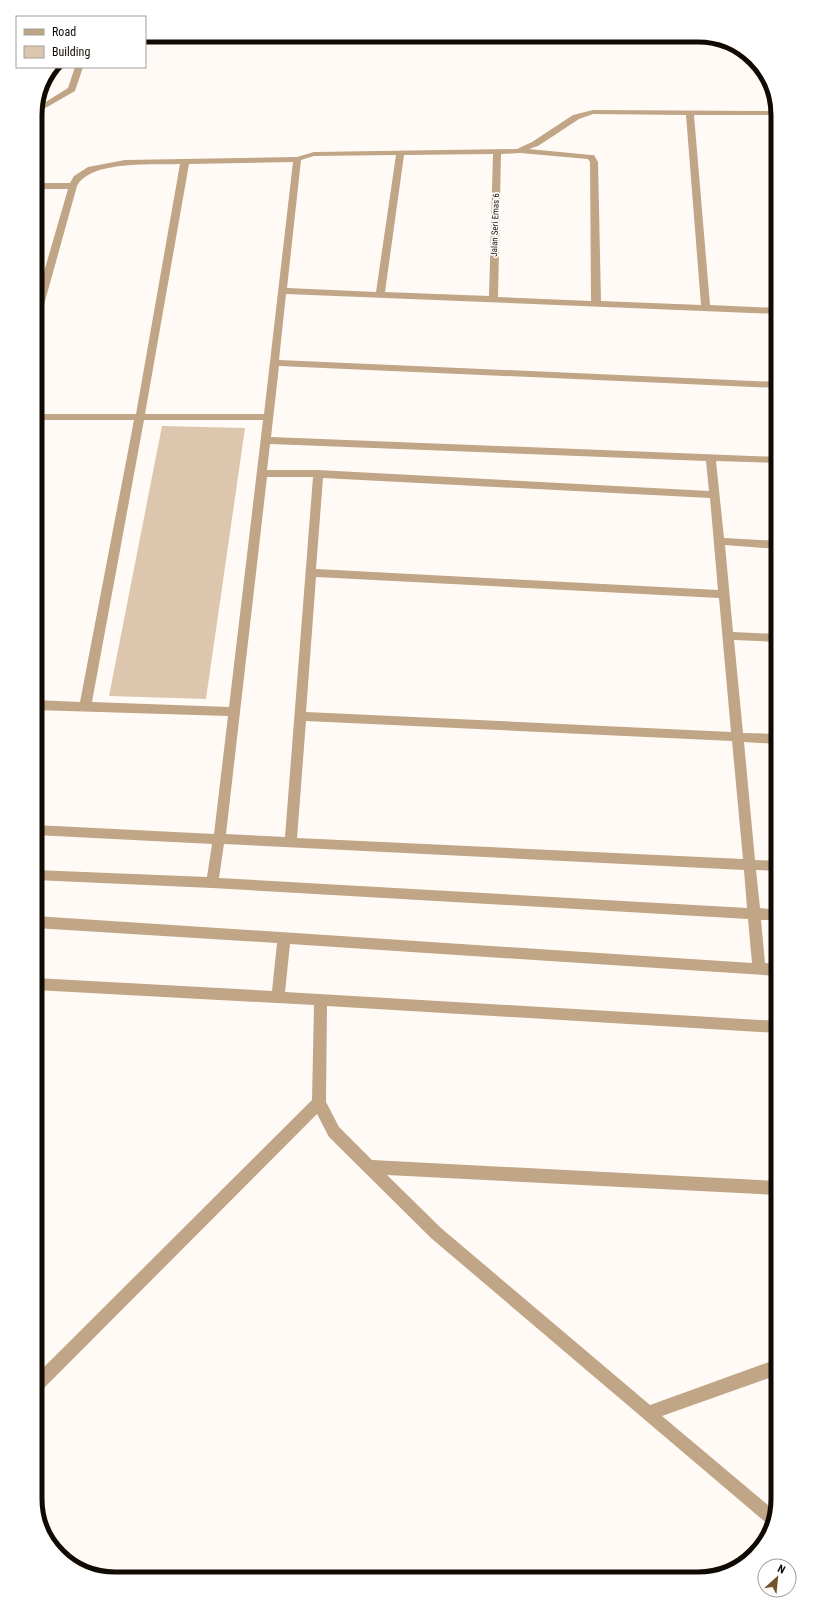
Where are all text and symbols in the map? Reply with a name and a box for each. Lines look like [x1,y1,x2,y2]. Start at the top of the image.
legend [16,16,146,68]
text: Road [52,25,76,39]
text: Building [52,45,90,59]
street label: Jalan Seri Emas 6 [489,193,501,257]
north arrow [757,1558,797,1598]
text: N [775,1562,787,1577]

